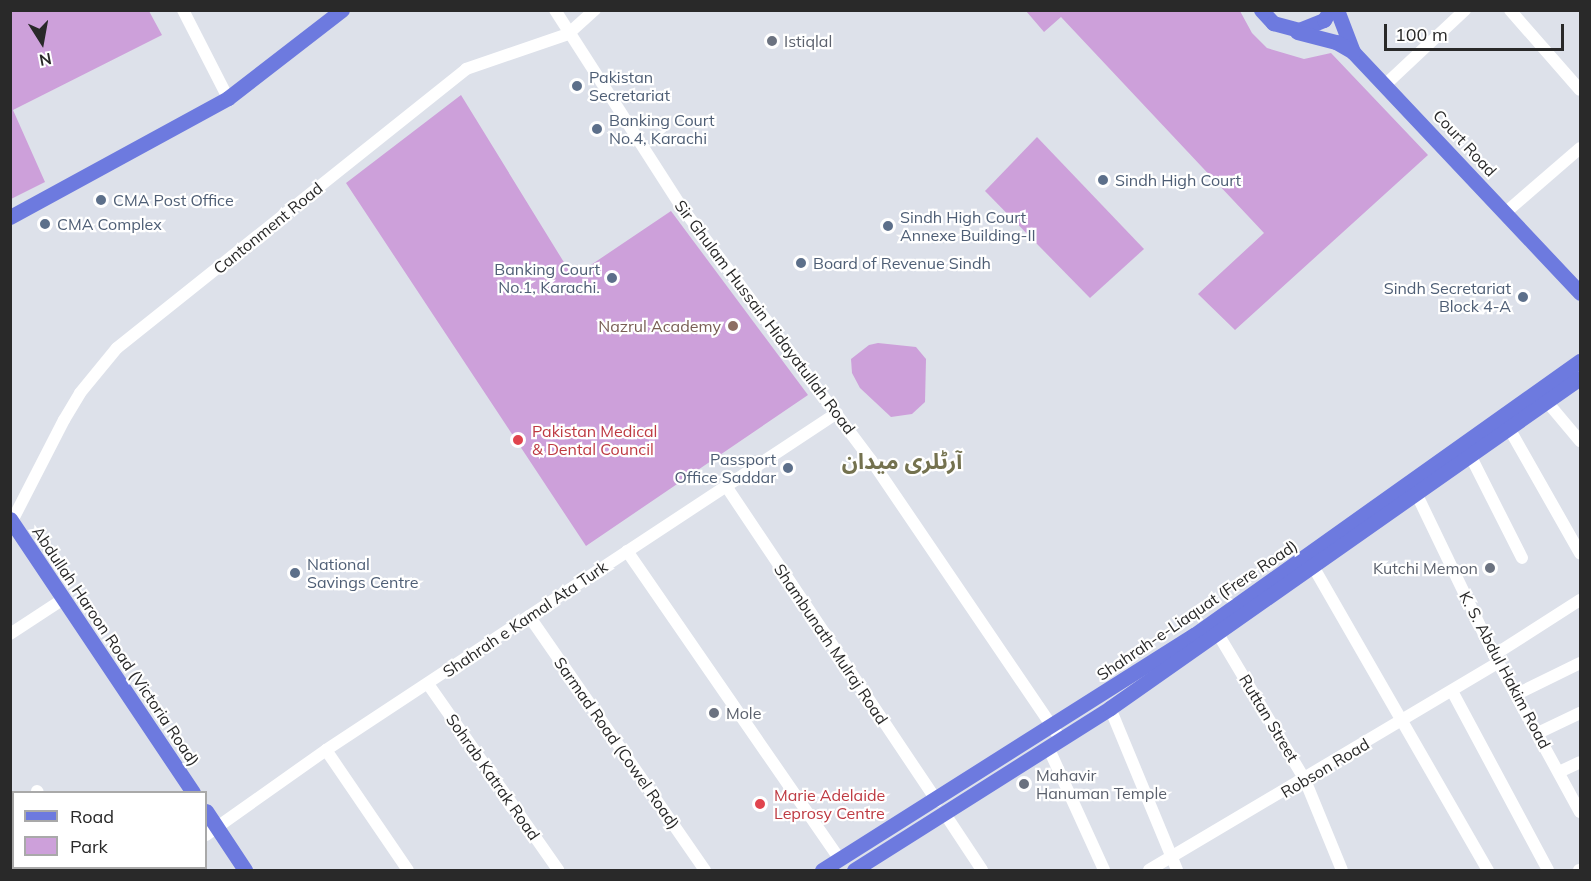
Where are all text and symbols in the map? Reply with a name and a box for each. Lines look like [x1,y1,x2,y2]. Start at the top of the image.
north arrow [12,12,72,72]
scale bar [1387,12,1567,50]
text: 100 m [1395,23,1448,46]
place label: Istiqlal [784,31,832,51]
marker: Istiqlal [765,34,779,48]
text: N [38,49,53,71]
place label: Pakistan Secretariat [589,67,670,105]
marker: Pakistan Secretariat [570,79,584,93]
street label: Court Road [1429,106,1501,180]
place label: Banking Court No.4, Karachi [609,110,715,148]
marker: Banking Court No.4, Karachi [590,122,604,136]
place label: Sindh High Court [1115,170,1241,190]
marker: Sindh High Court [1096,173,1110,187]
street label: Cantonment Road [210,178,326,278]
place label: CMA Post Office [113,190,234,210]
marker: CMA Post Office [94,193,108,207]
street label: Sir Ghulam Hussain Hidayatullah Road [671,196,859,438]
place label: Sindh High Court Annexe Building-II [900,207,1036,245]
place label: CMA Complex [57,214,162,234]
marker: CMA Complex [38,217,52,231]
marker: Sindh High Court Annexe Building-II [881,219,895,233]
place label: Board of Revenue Sindh [813,253,991,273]
marker: Board of Revenue Sindh [794,256,808,270]
place label: Banking Court No.1, Karachi. [494,259,600,297]
marker: Banking Court No.1, Karachi. [605,271,619,285]
place label: Sindh Secretariat Block 4-A [1384,278,1511,316]
marker: Sindh Secretariat Block 4-A [1516,290,1530,304]
place label: Nazrul Academy [598,316,721,336]
marker: Nazrul Academy [726,319,740,333]
place label: Pakistan Medical & Dental Council [532,421,657,459]
marker: Pakistan Medical & Dental Council [509,431,527,449]
place label: Passport Office Saddar [674,449,776,487]
district label: آرٹلری میدان [842,449,962,475]
marker: Passport Office Saddar [781,461,795,475]
street label: Abdullah Haroon Road (Victoria Road) [28,523,204,769]
street label: Shahrah-e-Liaquat (Frere Road) [1093,536,1301,684]
place label: National Savings Centre [307,554,418,592]
street label: Shahrah e Kamal Ata Turk [439,557,611,681]
place label: Kutchi Memon [1373,558,1478,578]
street label: Shambunath Mulraj Road [770,560,892,728]
marker: Kutchi Memon [1483,561,1497,575]
marker: National Savings Centre [288,566,302,580]
street label: K. S. Abdul Hakim Road [1455,588,1555,752]
street label: Sarmad Road (Cowel Road) [550,653,684,833]
street label: Ruttan Street [1235,671,1303,765]
place label: Mole [726,703,761,723]
marker: Mole [707,706,721,720]
street label: Sohrab Katrak Road [442,710,544,844]
street label: Robson Road [1277,734,1373,802]
place label: Mahavir Hanuman Temple [1036,765,1167,803]
marker: Mahavir Hanuman Temple [1017,777,1031,791]
place label: Marie Adelaide Leprosy Centre [774,785,885,823]
legend [12,791,207,869]
marker: Marie Adelaide Leprosy Centre [751,795,769,813]
text: Road [70,805,114,828]
text: Park [70,835,108,858]

